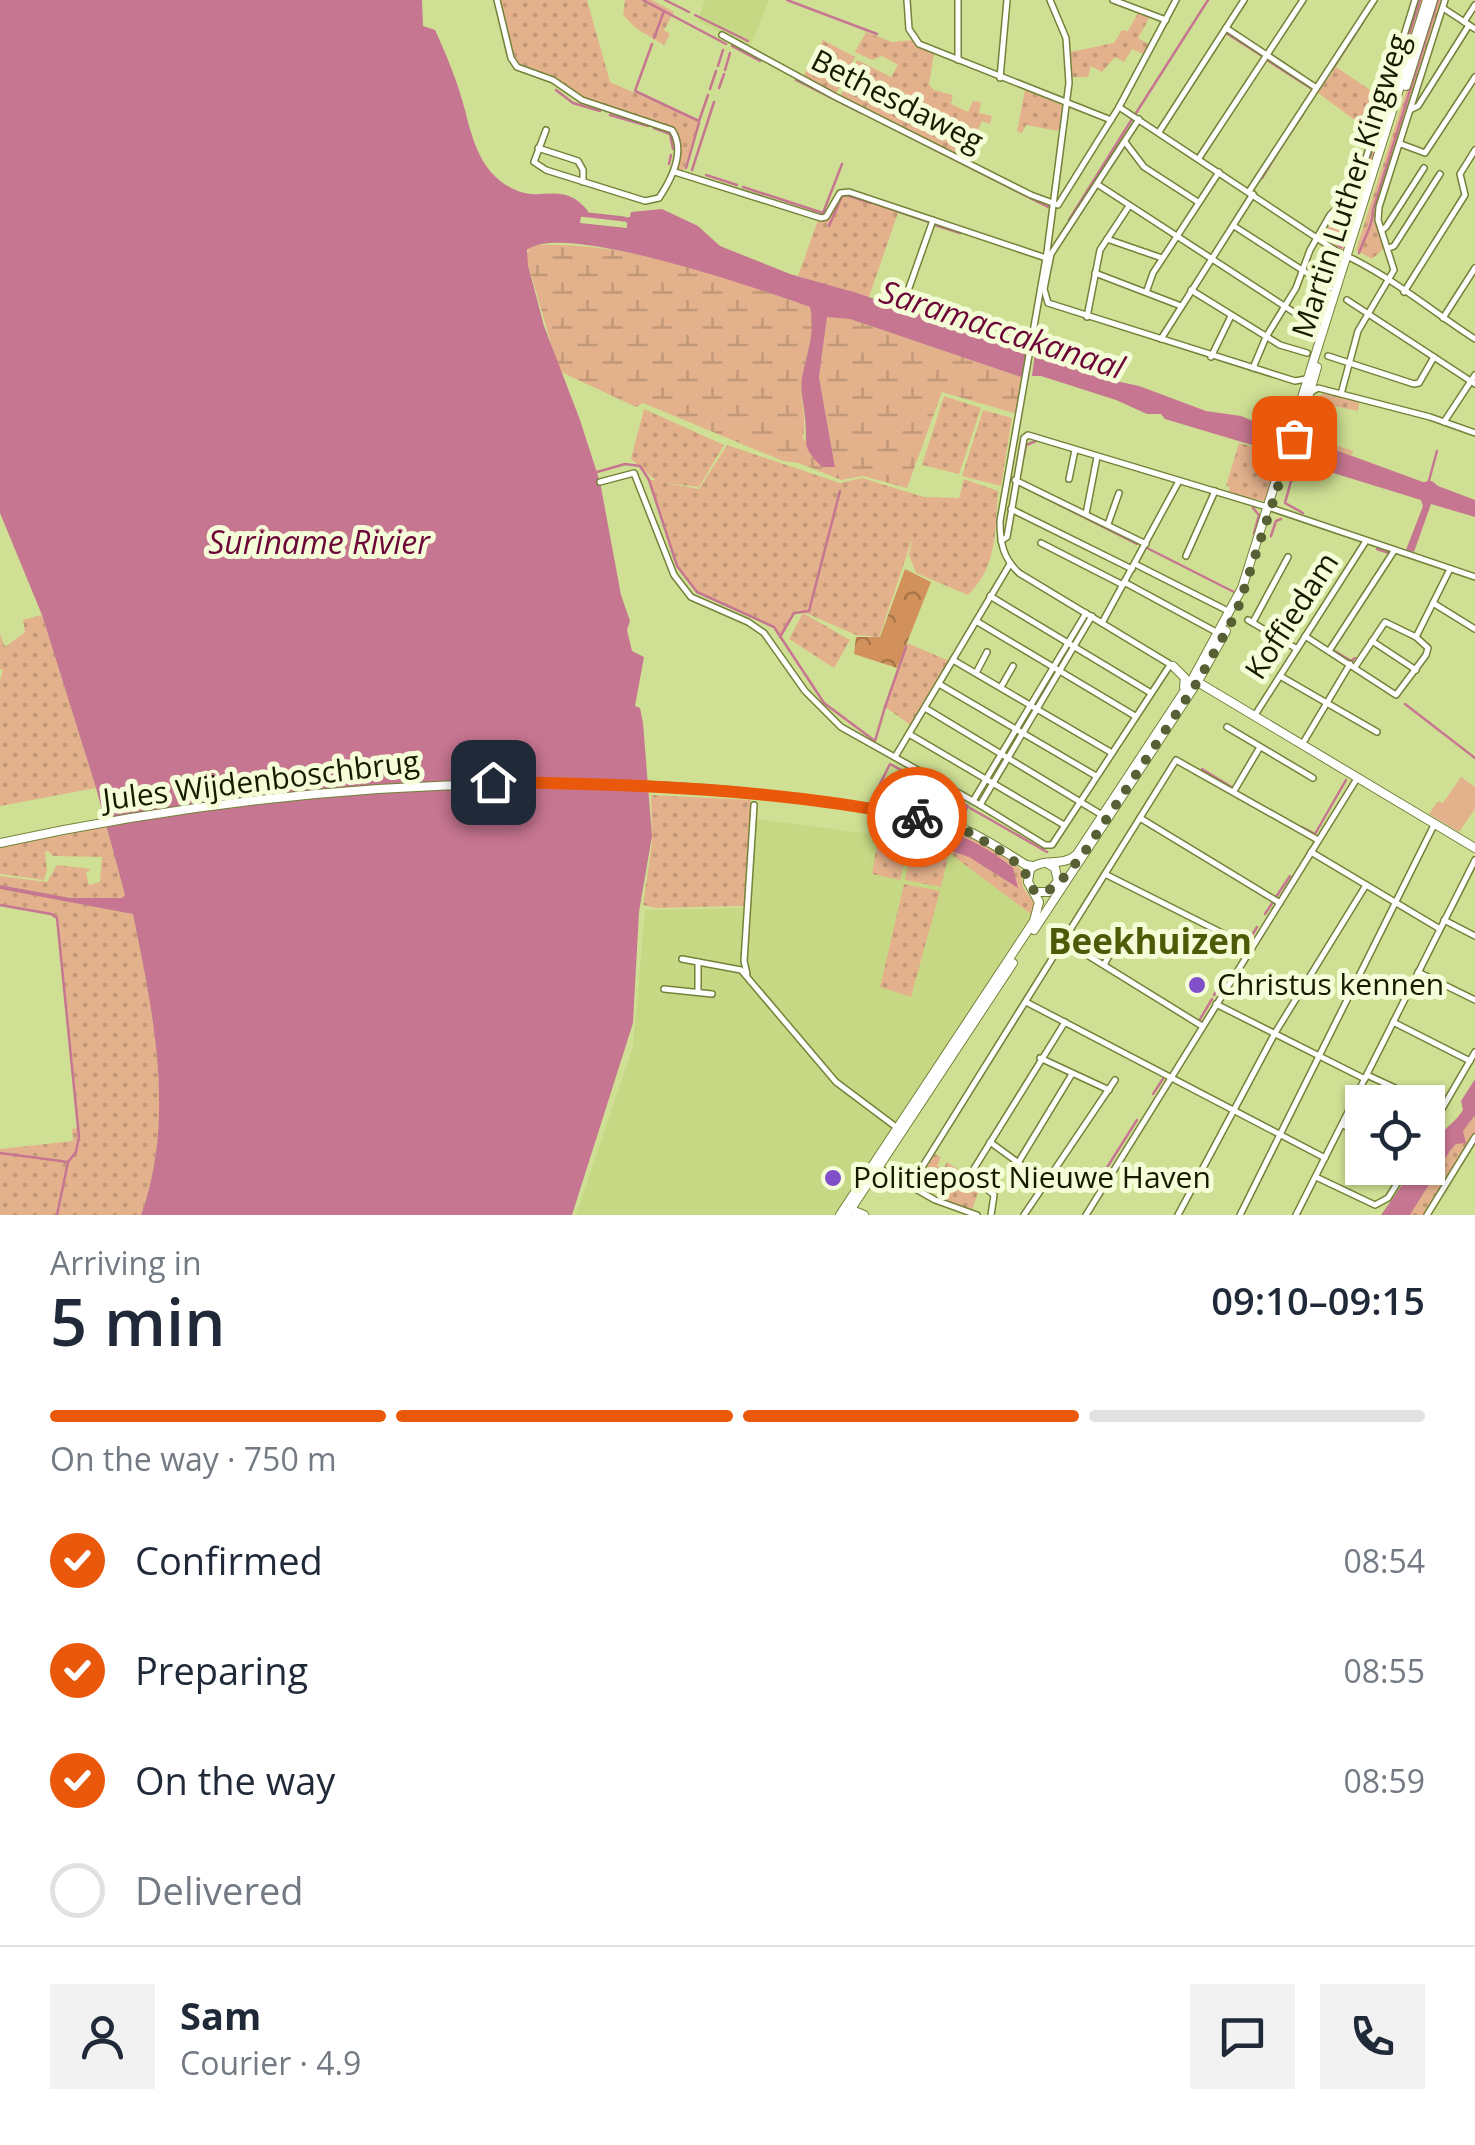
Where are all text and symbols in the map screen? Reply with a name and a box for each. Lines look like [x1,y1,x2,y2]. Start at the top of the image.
street label: Martin Luther Kingweg [1281,28,1418,343]
street label: Bethesdaweg [805,39,991,161]
water label: Saramaccakanaal [875,269,1131,389]
pin [1252,396,1337,481]
icon: bag [1267,411,1322,466]
water label: Suriname Rivier [208,520,431,563]
street label: Koffiedam [1234,544,1347,687]
street label: Jules Wijdenboschbrug [97,740,421,820]
pin [451,740,536,825]
icon: home [466,755,521,810]
courier [867,767,967,867]
icon: bike [890,790,945,845]
district label: Beekhuizen [1048,917,1252,964]
place label: Christus kennen [1217,963,1444,1004]
marker: Christus kennen [1186,974,1208,996]
map controls [1345,1085,1445,1185]
button: locate [1345,1085,1445,1185]
place label: Politiepost Nieuwe Haven [853,1156,1211,1197]
marker: Politiepost Nieuwe Haven [822,1167,844,1189]
text: Arriving in [50,1241,202,1284]
text: 09:10–09:15 [1211,1274,1425,1326]
text: 5 min [50,1277,225,1365]
text: On the way · 750 m [50,1437,337,1480]
icon: check [50,1533,105,1588]
text: Confirmed [135,1534,323,1586]
text: 08:54 [1343,1539,1425,1582]
icon: check [50,1643,105,1698]
text: Preparing [135,1644,308,1696]
text: 08:55 [1343,1649,1425,1692]
icon: check [50,1753,105,1808]
text: On the way [135,1754,335,1806]
text: 08:59 [1343,1759,1425,1802]
text: Delivered [135,1864,304,1916]
button: person [50,1984,155,2089]
button: chat [1190,1984,1295,2089]
button: phone [1320,1984,1425,2089]
text: Sam [180,1989,261,2041]
text: Courier · 4.9 [180,2041,361,2084]

